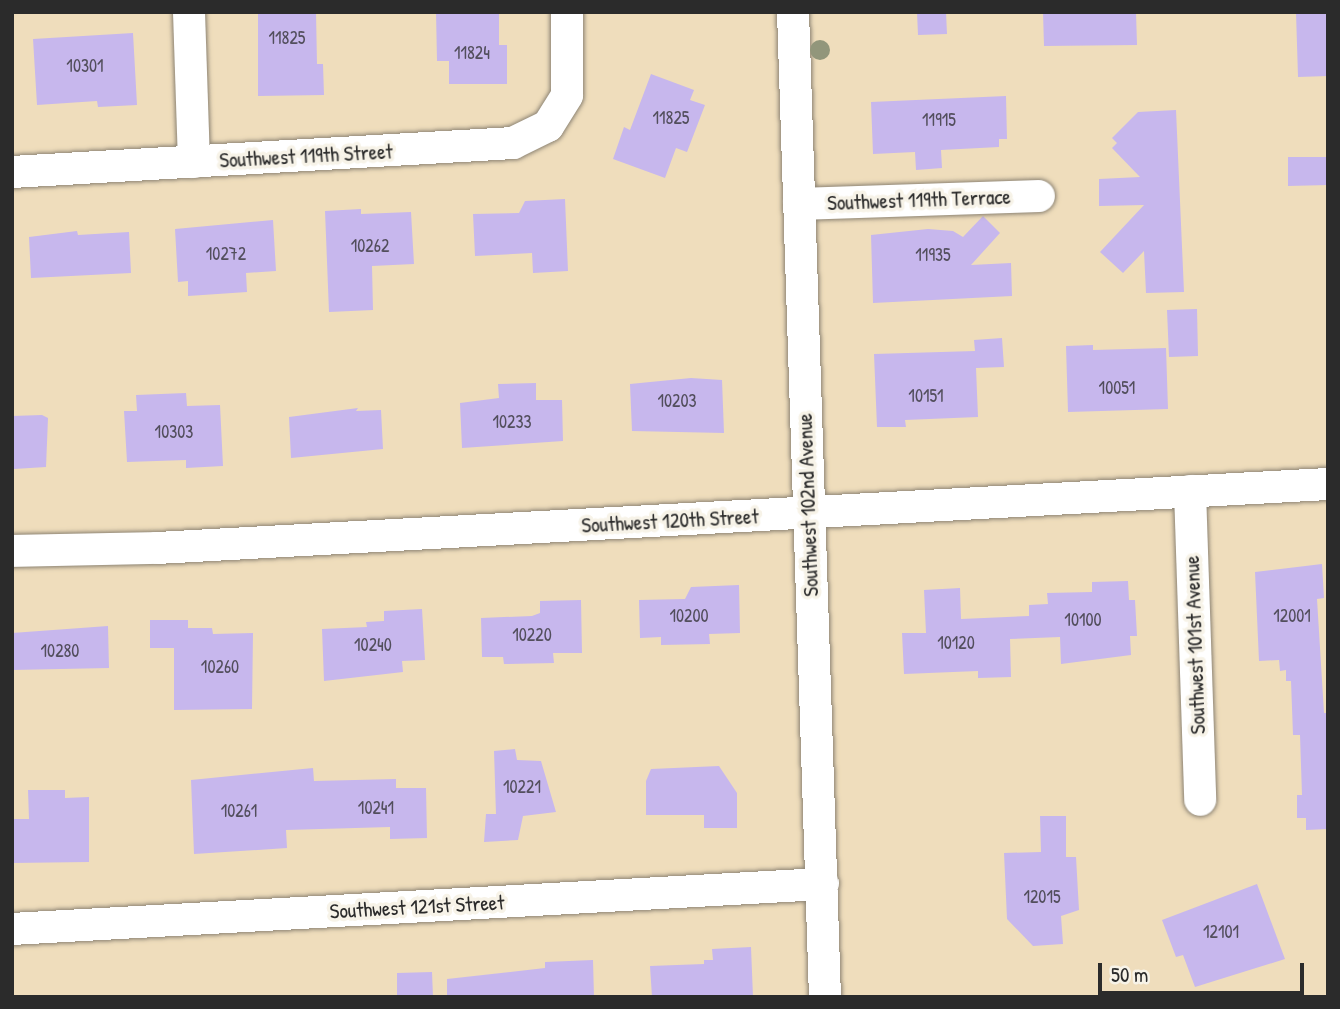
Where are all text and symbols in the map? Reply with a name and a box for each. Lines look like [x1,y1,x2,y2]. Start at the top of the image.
house number: 11825 [269,27,305,49]
house number: 11824 [454,42,490,64]
house number: 10301 [66,55,104,77]
house number: 11825 [653,107,689,129]
house number: 11915 [922,109,956,131]
street label: Southwest 119th Street [219,139,393,173]
street label: Southwest 119th Terrace [827,184,1011,216]
house number: 10262 [351,235,389,257]
house number: 10272 [206,243,246,265]
house number: 11935 [915,244,951,266]
house number: 10051 [1099,377,1135,399]
house number: 10151 [908,385,944,407]
house number: 10203 [657,390,697,412]
house number: 10233 [492,411,532,433]
street label: Southwest 102nd Avenue [792,413,824,597]
house number: 10303 [155,421,193,443]
street label: Southwest 120th Street [581,504,759,538]
street label: Southwest 101st Avenue [1179,555,1211,735]
house number: 10200 [669,605,709,627]
house number: 12001 [1273,605,1311,627]
house number: 10100 [1064,609,1102,631]
house number: 10220 [512,624,552,646]
house number: 10120 [937,632,975,654]
house number: 10240 [354,634,392,656]
house number: 10280 [41,640,79,662]
house number: 10260 [201,656,239,678]
house number: 10221 [503,776,541,798]
house number: 10241 [358,797,394,819]
house number: 10261 [221,800,257,822]
house number: 12015 [1023,886,1061,908]
street label: Southwest 121st Street [329,890,505,924]
house number: 12101 [1203,921,1239,943]
scale bar [1102,950,1308,994]
text: 50 m [1111,960,1148,989]

